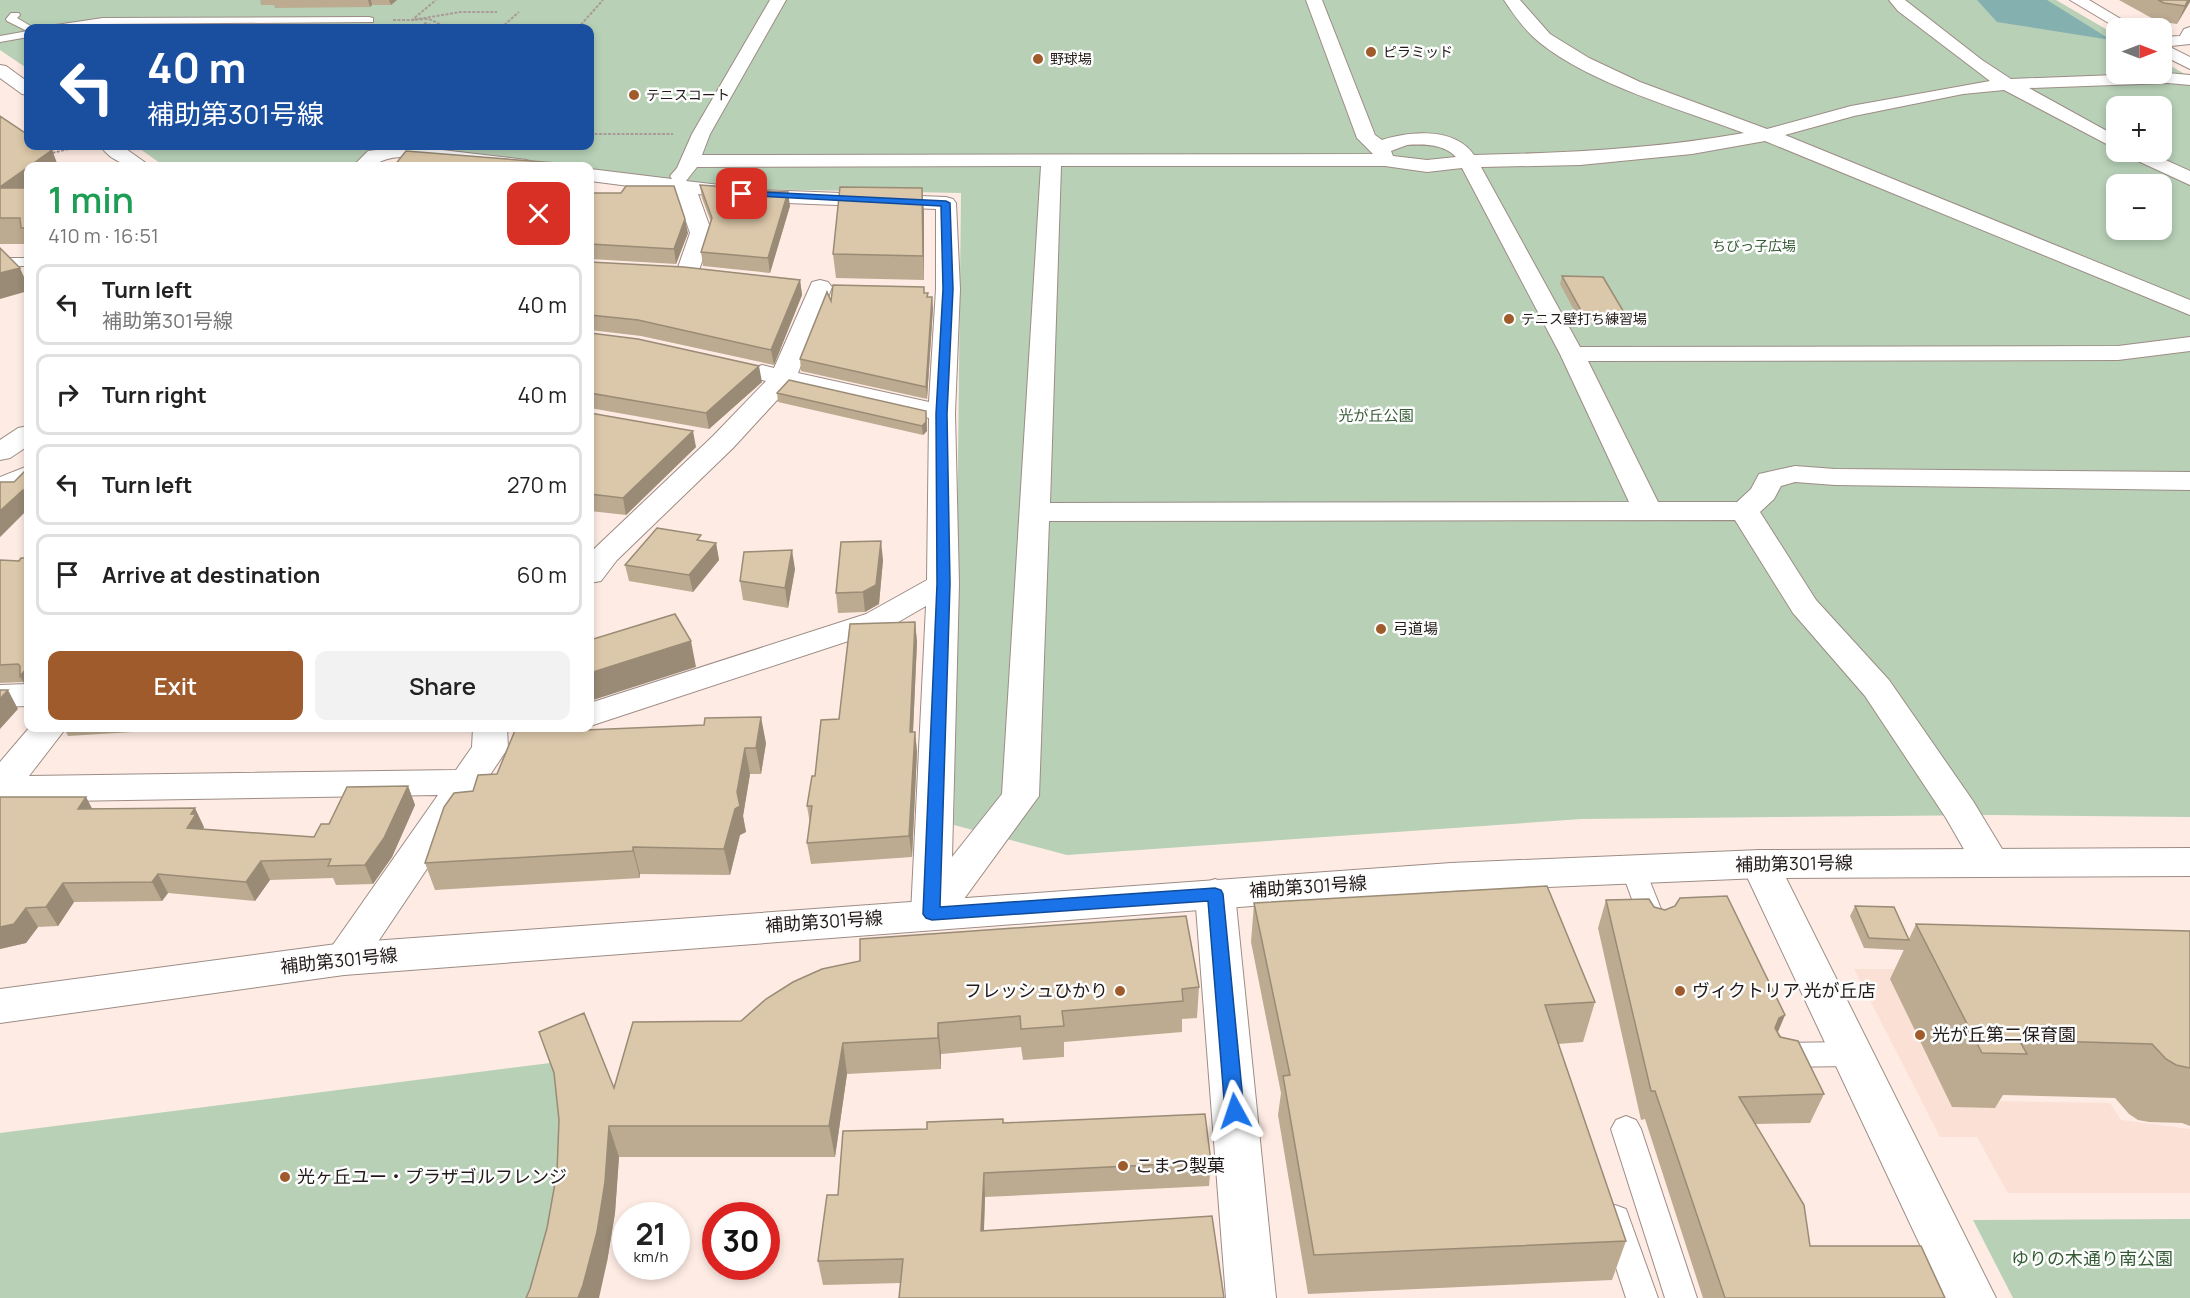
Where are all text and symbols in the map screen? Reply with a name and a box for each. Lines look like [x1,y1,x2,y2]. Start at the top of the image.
north arrow [2106,18,2172,84]
map controls [2106,18,2172,240]
text: 40 m [147,38,246,96]
place label: ピラミッド [1383,42,1453,61]
marker: ピラミッド [1364,45,1378,59]
icon: left [48,48,126,126]
place label: 野球場 [1050,49,1092,68]
marker: 野球場 [1031,52,1045,66]
place label: テニスコート [646,85,730,104]
marker: テニスコート [627,88,641,102]
text: 補助第301号線 [147,95,324,132]
button: + [2106,96,2172,162]
pin [716,168,767,219]
button: − [2106,174,2172,240]
text: 1 min [48,175,134,224]
icon: arrive [725,177,758,210]
button: close [507,182,570,245]
text: 410 m · 16:51 [48,222,159,249]
park label: ちびっ子広場 [1712,236,1796,255]
text: Turn left [102,275,192,305]
icon: left [51,288,84,321]
text: 40 m [518,290,567,320]
text: 補助第301号線 [102,307,233,334]
place label: テニス壁打ち練習場 [1521,309,1647,328]
marker: テニス壁打ち練習場 [1502,312,1516,326]
icon: right [51,378,84,411]
text: Turn right [102,380,207,410]
text: 40 m [518,380,567,410]
park label: 光が丘公園 [1338,405,1414,426]
icon: left [51,468,84,501]
text: Turn left [102,470,192,500]
text: 270 m [507,470,567,500]
icon: arrive [51,558,84,591]
text: Arrive at destination [102,560,320,590]
text: 60 m [517,560,567,590]
place label: 弓道場 [1393,618,1438,639]
marker: 弓道場 [1374,622,1388,636]
button: Exit [48,651,303,720]
button: Share [315,651,570,720]
street label: 補助第301号線 [1735,850,1853,876]
street label: 補助第301号線 [1248,870,1368,902]
street label: 補助第301号線 [764,905,884,937]
street label: 補助第301号線 [279,942,399,978]
place label: フレッシュひかり [964,978,1108,1002]
place label: ヴィクトリア 光が丘店 [1692,978,1876,1002]
marker: フレッシュひかり [1113,984,1127,998]
marker: ヴィクトリア 光が丘店 [1673,984,1687,998]
place label: 光が丘第二保育園 [1932,1022,2076,1046]
marker: 光が丘第二保育園 [1913,1028,1927,1042]
position arrow [1203,1079,1267,1143]
place label: こまつ製菓 [1135,1153,1225,1177]
marker: こまつ製菓 [1116,1159,1130,1173]
place label: 光ヶ丘ユー・プラザゴルフレンジ [297,1164,567,1188]
marker: 光ヶ丘ユー・プラザゴルフレンジ [278,1170,292,1184]
speed limit sign: 30 [702,1202,780,1280]
text: 21 [635,1213,667,1254]
text: km/h [634,1246,668,1267]
park label: ゆりの木通り南公園 [2011,1246,2173,1270]

